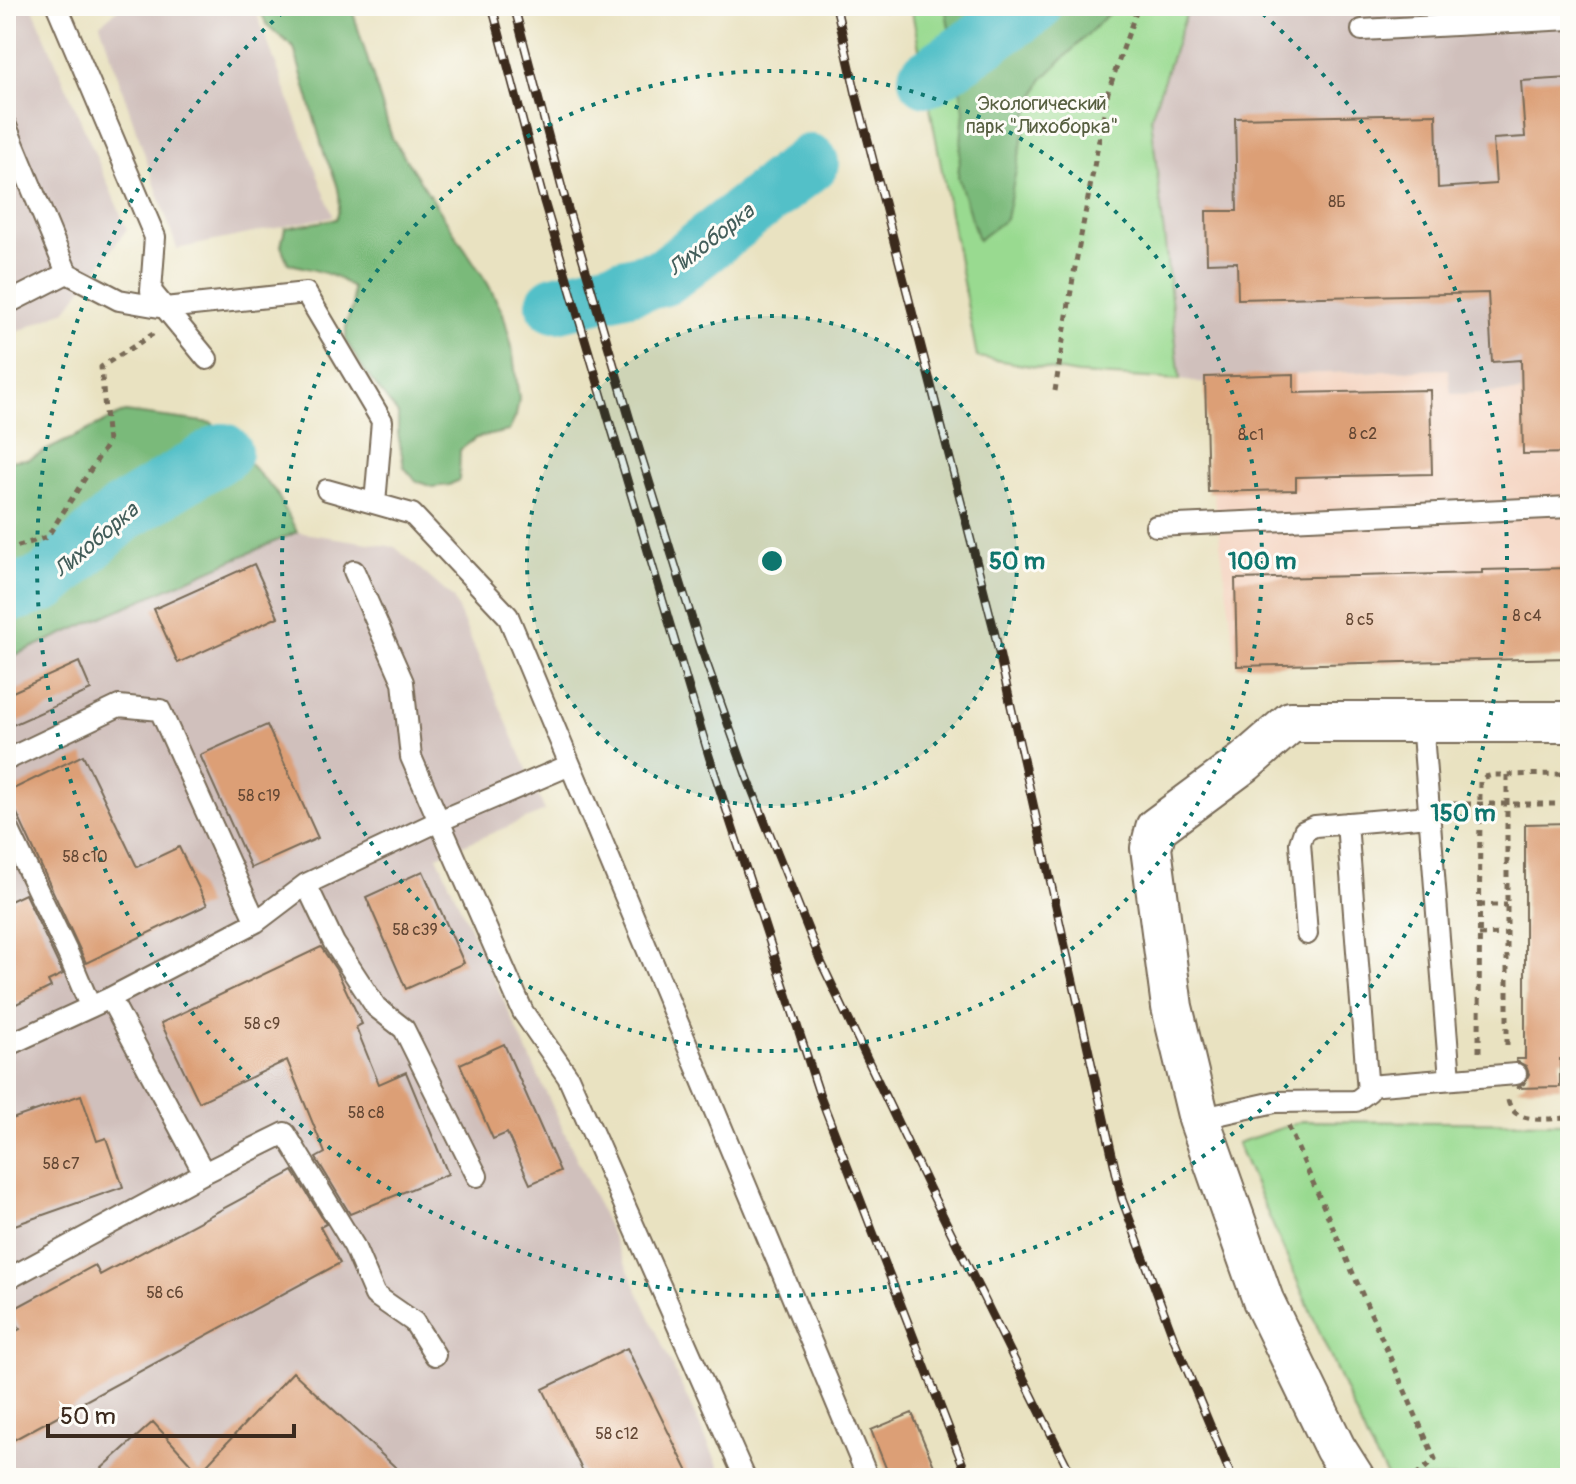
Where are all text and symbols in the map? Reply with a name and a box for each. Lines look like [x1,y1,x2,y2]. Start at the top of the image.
park label: Экологический парк "Лихоборка" [966,91,1118,139]
house number: 8Б [1328,192,1346,212]
water label: Лихоборка [662,196,761,282]
house number: 8 с2 [1349,424,1377,444]
house number: 8 с1 [1238,425,1264,445]
water label: Лихоборка [48,495,146,584]
centre of rings [758,547,786,575]
text: 50 m [989,547,1045,576]
text: 100 m [1228,547,1296,576]
house number: 8 с4 [1513,606,1541,626]
house number: 8 с5 [1346,610,1374,630]
house number: 58 с19 [238,786,280,806]
text: 150 m [1430,799,1496,828]
house number: 58 с10 [62,847,108,867]
house number: 58 с39 [392,920,438,940]
house number: 58 с9 [244,1014,280,1034]
house number: 58 с8 [348,1103,384,1123]
house number: 58 с7 [43,1154,80,1174]
house number: 58 с6 [146,1283,184,1303]
scale bar [48,1388,294,1438]
text: 50 m [60,1402,116,1431]
house number: 58 с12 [595,1424,639,1444]

